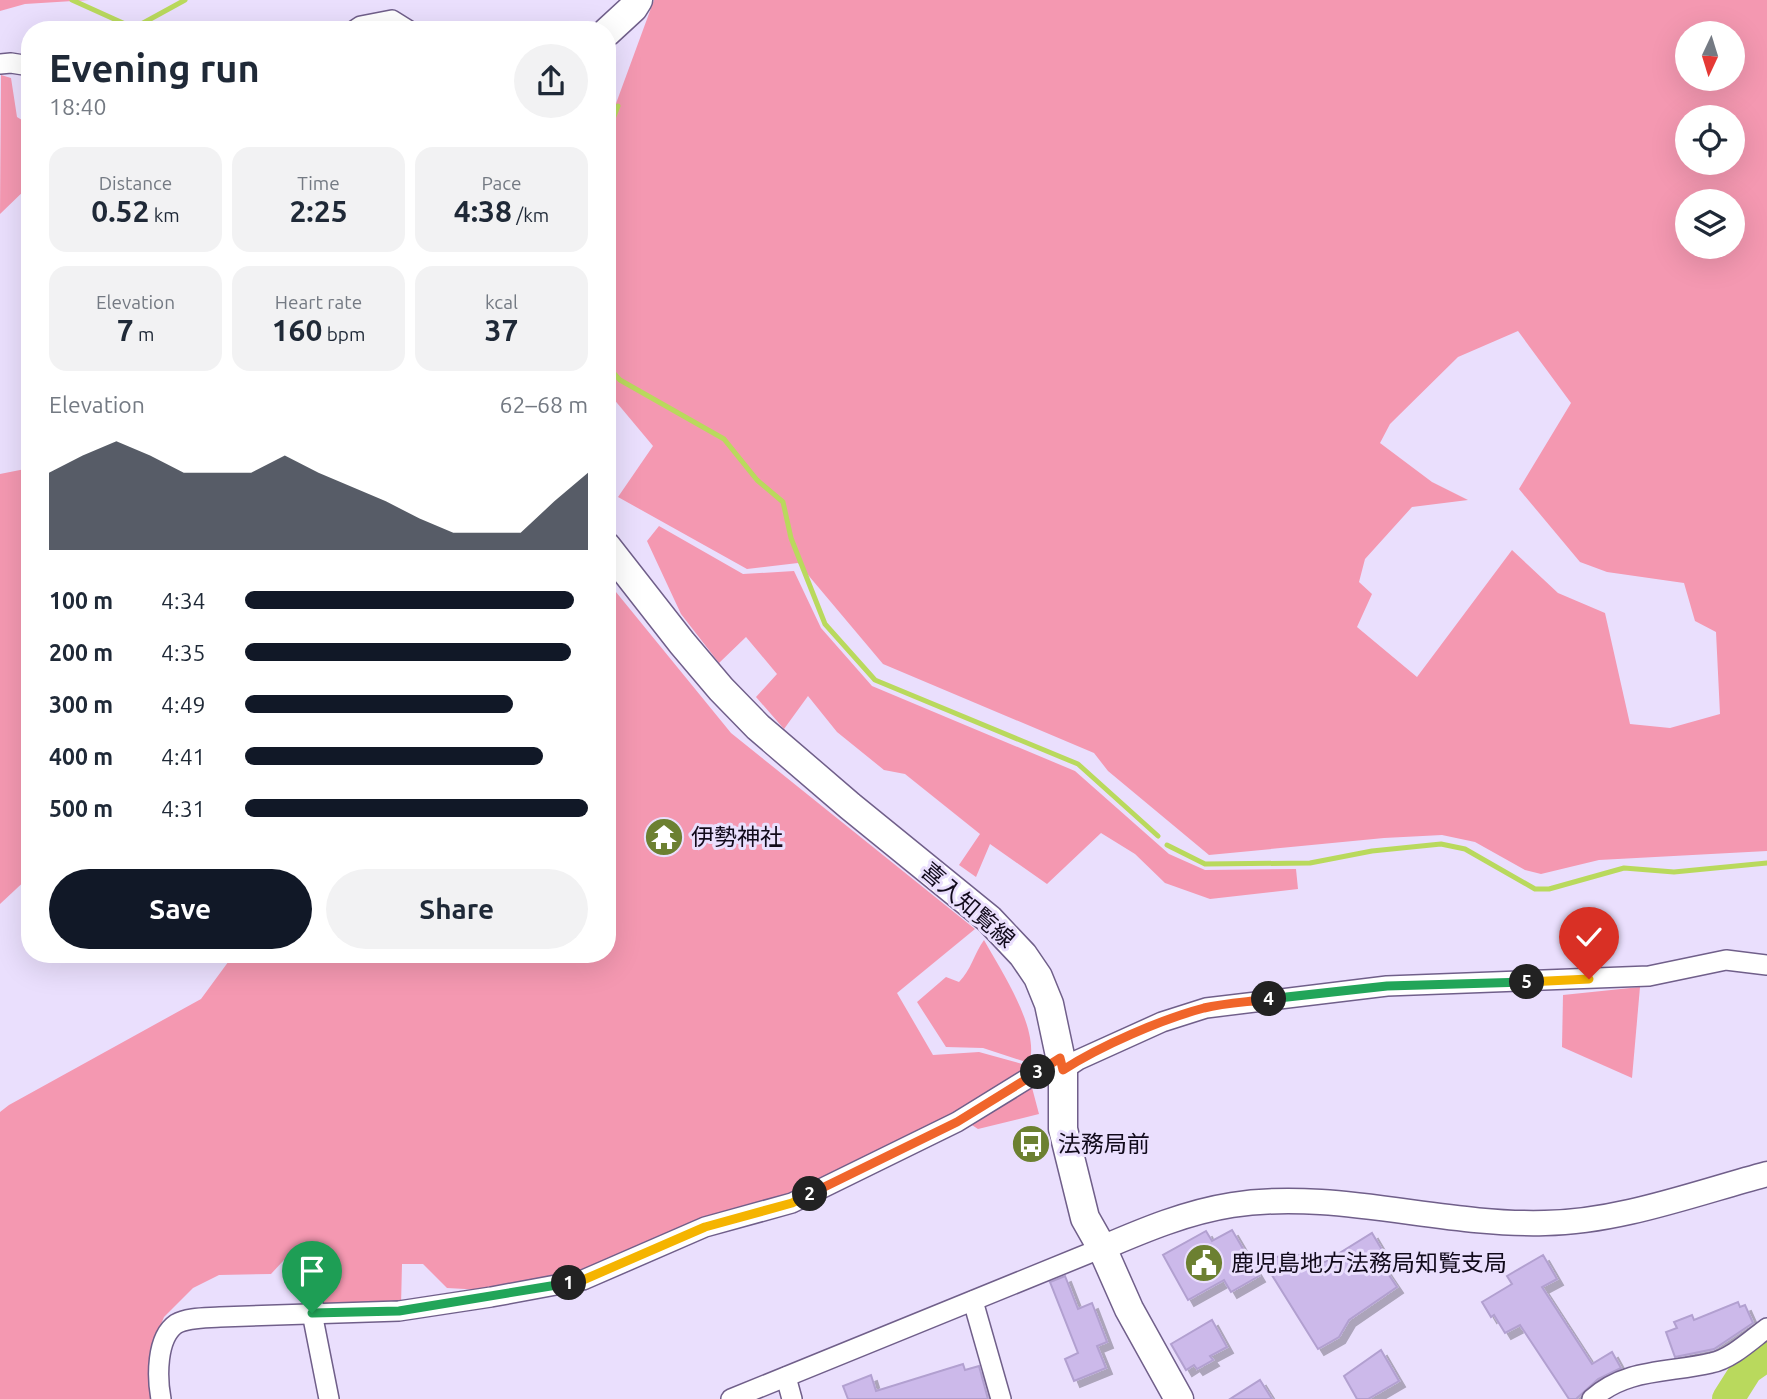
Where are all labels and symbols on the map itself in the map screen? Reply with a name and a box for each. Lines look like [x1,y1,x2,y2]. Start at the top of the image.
north arrow [1675,21,1745,91]
temple icon: 伊勢神社 [643,816,685,858]
place label: 伊勢神社 [691,824,783,849]
street label: 喜入知覧線 [917,857,1020,952]
pin [1559,907,1619,979]
pin: 5 [1510,964,1544,1000]
pin: 4 [1252,982,1286,1016]
pin: 3 [1020,1054,1056,1090]
bus stop icon: 法務局前 [1010,1123,1052,1165]
place label: 法務局前 [1058,1131,1150,1156]
pin: 2 [792,1176,828,1212]
pin [282,1241,342,1313]
public building icon: 鹿児島地方法務局知覧支局 [1183,1242,1225,1284]
place label: 鹿児島地方法務局知覧支局 [1231,1250,1507,1275]
pin: 1 [552,1266,586,1300]

